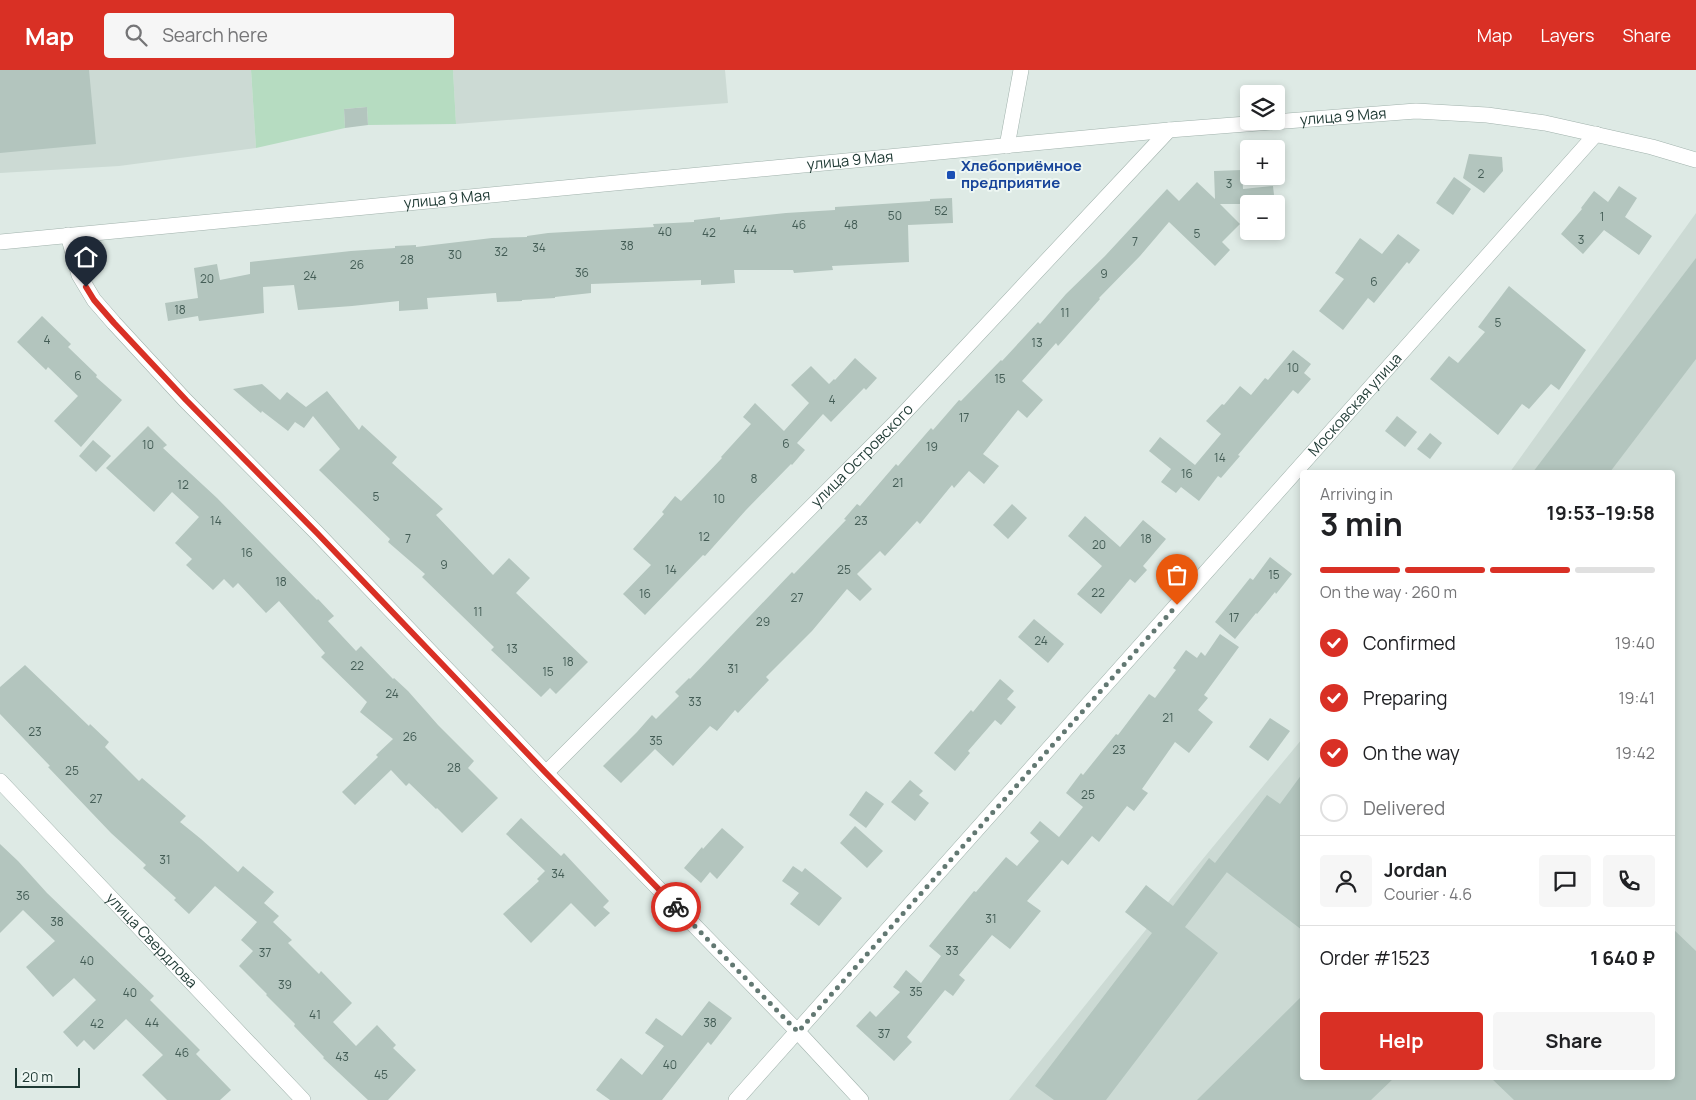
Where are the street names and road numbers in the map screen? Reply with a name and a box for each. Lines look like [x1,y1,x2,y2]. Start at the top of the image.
street label: улица 9 Мая [1299,102,1387,130]
street label: улица 9 Мая [806,145,894,175]
street label: улица 9 Мая [403,184,491,213]
street label: Московская улица [1303,348,1406,461]
street label: улица Островского [806,399,918,512]
street label: улица Свердлова [101,888,202,993]

